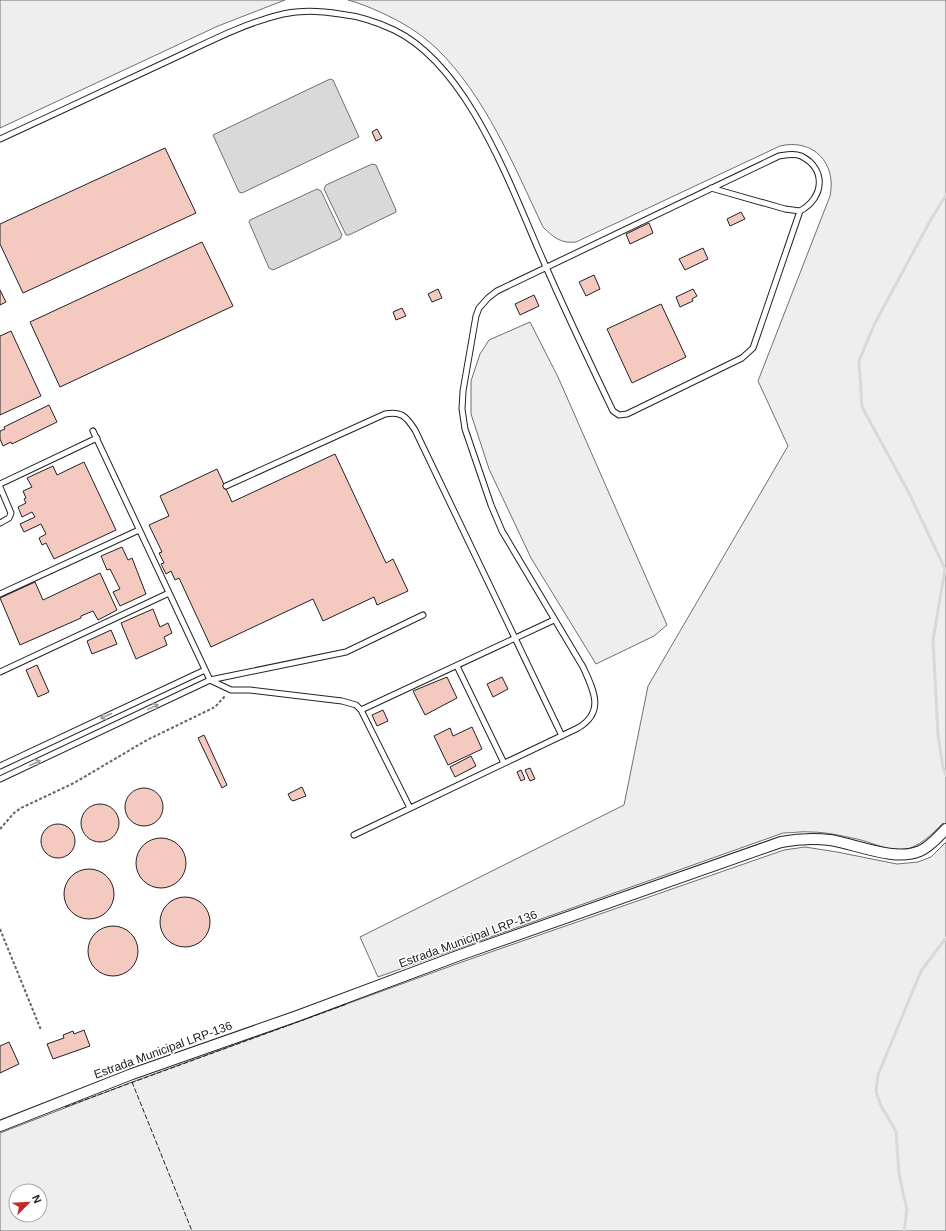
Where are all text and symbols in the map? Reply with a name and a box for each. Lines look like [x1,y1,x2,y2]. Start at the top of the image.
one-way arrow [147,703,159,710]
one-way arrow [101,713,113,720]
one-way arrow [29,759,41,766]
street label: Estrada Municipal LRP-136 [397,907,539,971]
street label: Estrada Municipal LRP-136 [92,1018,234,1082]
north arrow [8,1183,48,1223]
text: N [30,1193,44,1205]

